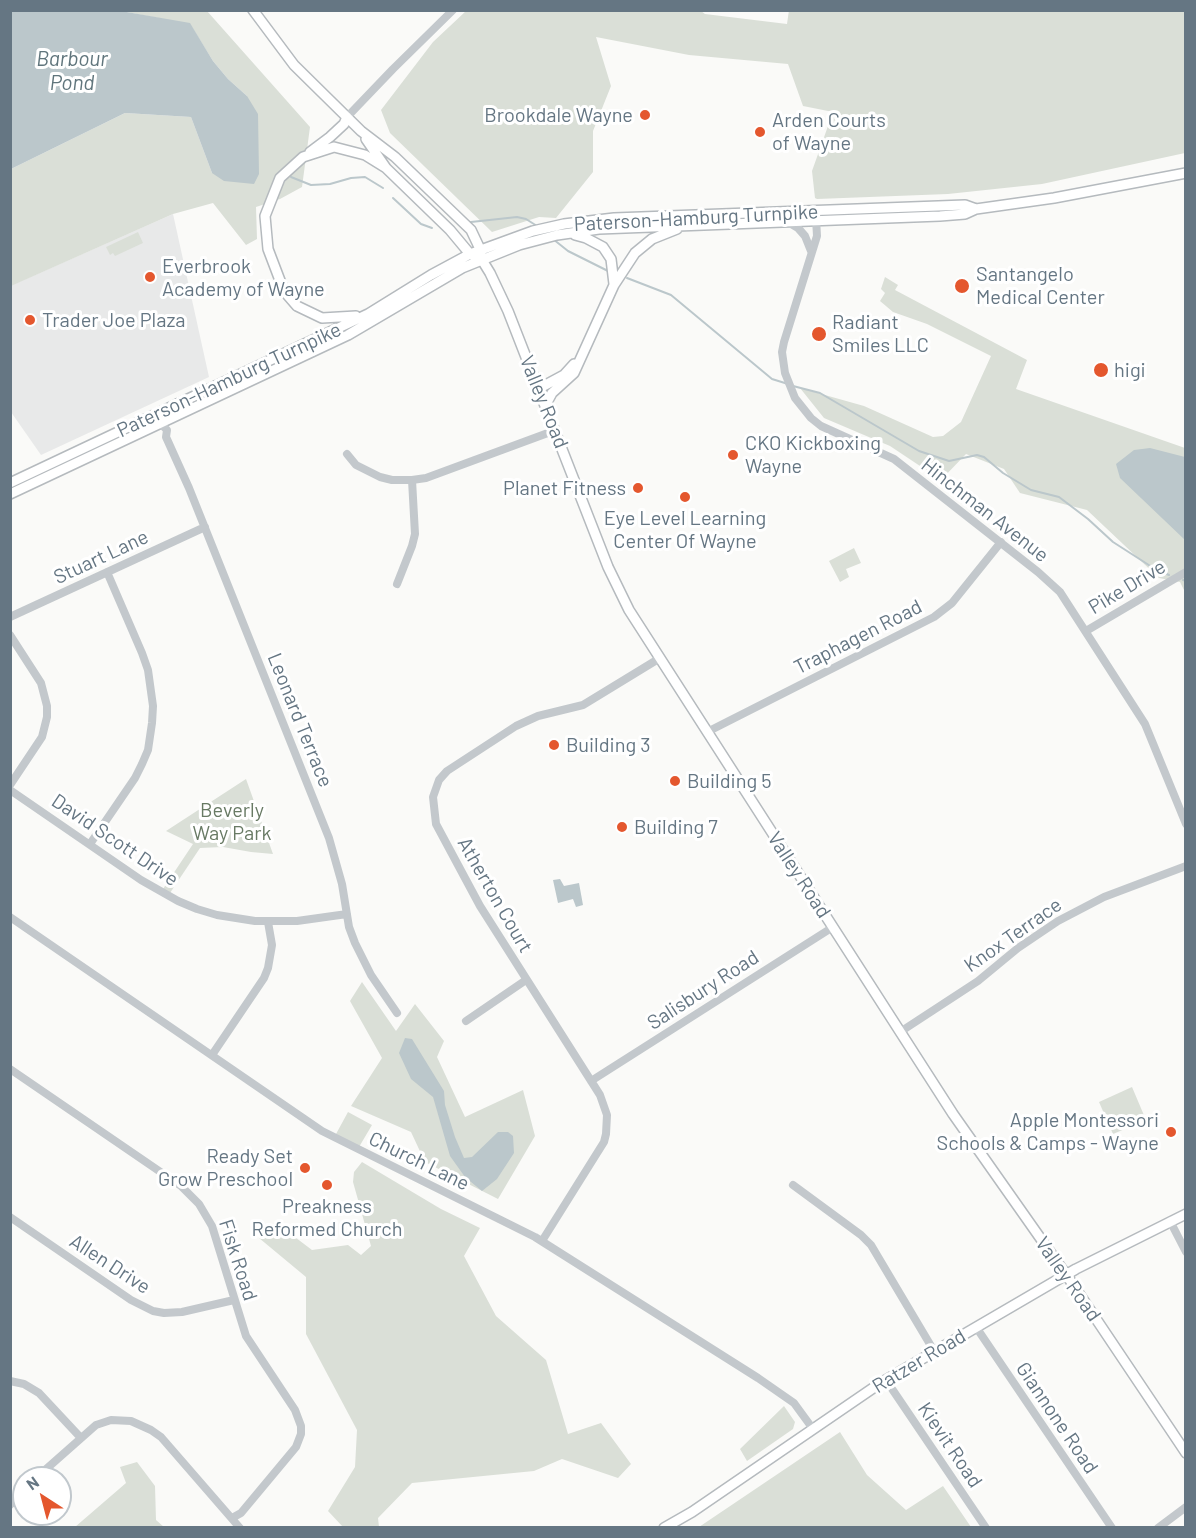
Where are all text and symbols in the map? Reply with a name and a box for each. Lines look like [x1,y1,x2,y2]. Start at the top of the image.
water label: Barbour Pond [36,46,108,96]
place label: Brookdale Wayne [484,103,633,127]
marker: Brookdale Wayne [638,108,652,122]
place label: Arden Courts of Wayne [772,108,886,155]
marker: Arden Courts of Wayne [753,125,767,139]
street label: Paterson-Hamburg Turnpike [573,200,819,236]
place label: Everbrook Academy of Wayne [162,254,325,301]
place label: Santangelo Medical Center [976,262,1105,309]
marker: Everbrook Academy of Wayne [143,270,157,284]
marker: Santangelo Medical Center [953,277,971,295]
place label: Trader Joe Plaza [42,308,186,332]
place label: Radiant Smiles LLC [832,310,929,357]
marker: Trader Joe Plaza [23,313,37,327]
street label: Paterson-Hamburg Turnpike [113,317,345,443]
marker: Radiant Smiles LLC [810,325,828,343]
street label: Valley Road [515,352,573,452]
place label: higi [1114,358,1146,382]
marker: higi [1092,361,1110,379]
place label: CKO Kickboxing Wayne [745,431,881,478]
marker: CKO Kickboxing Wayne [726,448,740,462]
street label: Hinchman Avenue [917,453,1053,567]
place label: Planet Fitness [503,476,626,500]
marker: Planet Fitness [631,481,645,495]
marker: Eye Level Learning Center Of Wayne [678,490,692,504]
place label: Eye Level Learning Center Of Wayne [604,506,766,553]
street label: Stuart Lane [50,525,152,589]
street label: Pike Drive [1084,555,1170,619]
street label: Traphagen Road [790,594,926,680]
street label: Leonard Terrace [262,649,338,791]
place label: Building 3 [566,733,650,757]
marker: Building 3 [547,738,561,752]
place label: Building 5 [687,769,771,793]
marker: Building 5 [668,774,682,788]
street label: David Scott Drive [47,789,183,891]
park label: Beverly Way Park [192,798,272,845]
place label: Building 7 [634,815,718,839]
marker: Building 7 [615,820,629,834]
street label: Valley Road [762,827,836,923]
street label: Atherton Court [452,833,538,957]
street label: Knox Terrace [960,893,1066,977]
street label: Salisbury Road [643,945,763,1035]
place label: Apple Montessori Schools & Camps - Wayne [937,1108,1159,1155]
marker: Apple Montessori Schools & Camps - Wayne [1164,1125,1178,1139]
street label: Church Lane [365,1126,473,1196]
place label: Ready Set Grow Preschool [158,1144,293,1191]
marker: Ready Set Grow Preschool [298,1161,312,1175]
marker: Preakness Reformed Church [320,1178,334,1192]
place label: Preakness Reformed Church [251,1194,403,1241]
street label: Fisk Road [214,1216,262,1304]
street label: Allen Drive [65,1229,155,1299]
street label: Valley Road [1030,1232,1106,1326]
street label: Ratzer Road [868,1324,970,1398]
street label: Giannone Road [1011,1358,1103,1478]
street label: Kievit Road [913,1398,987,1492]
north arrow [12,1466,72,1526]
text: N [22,1472,42,1493]

